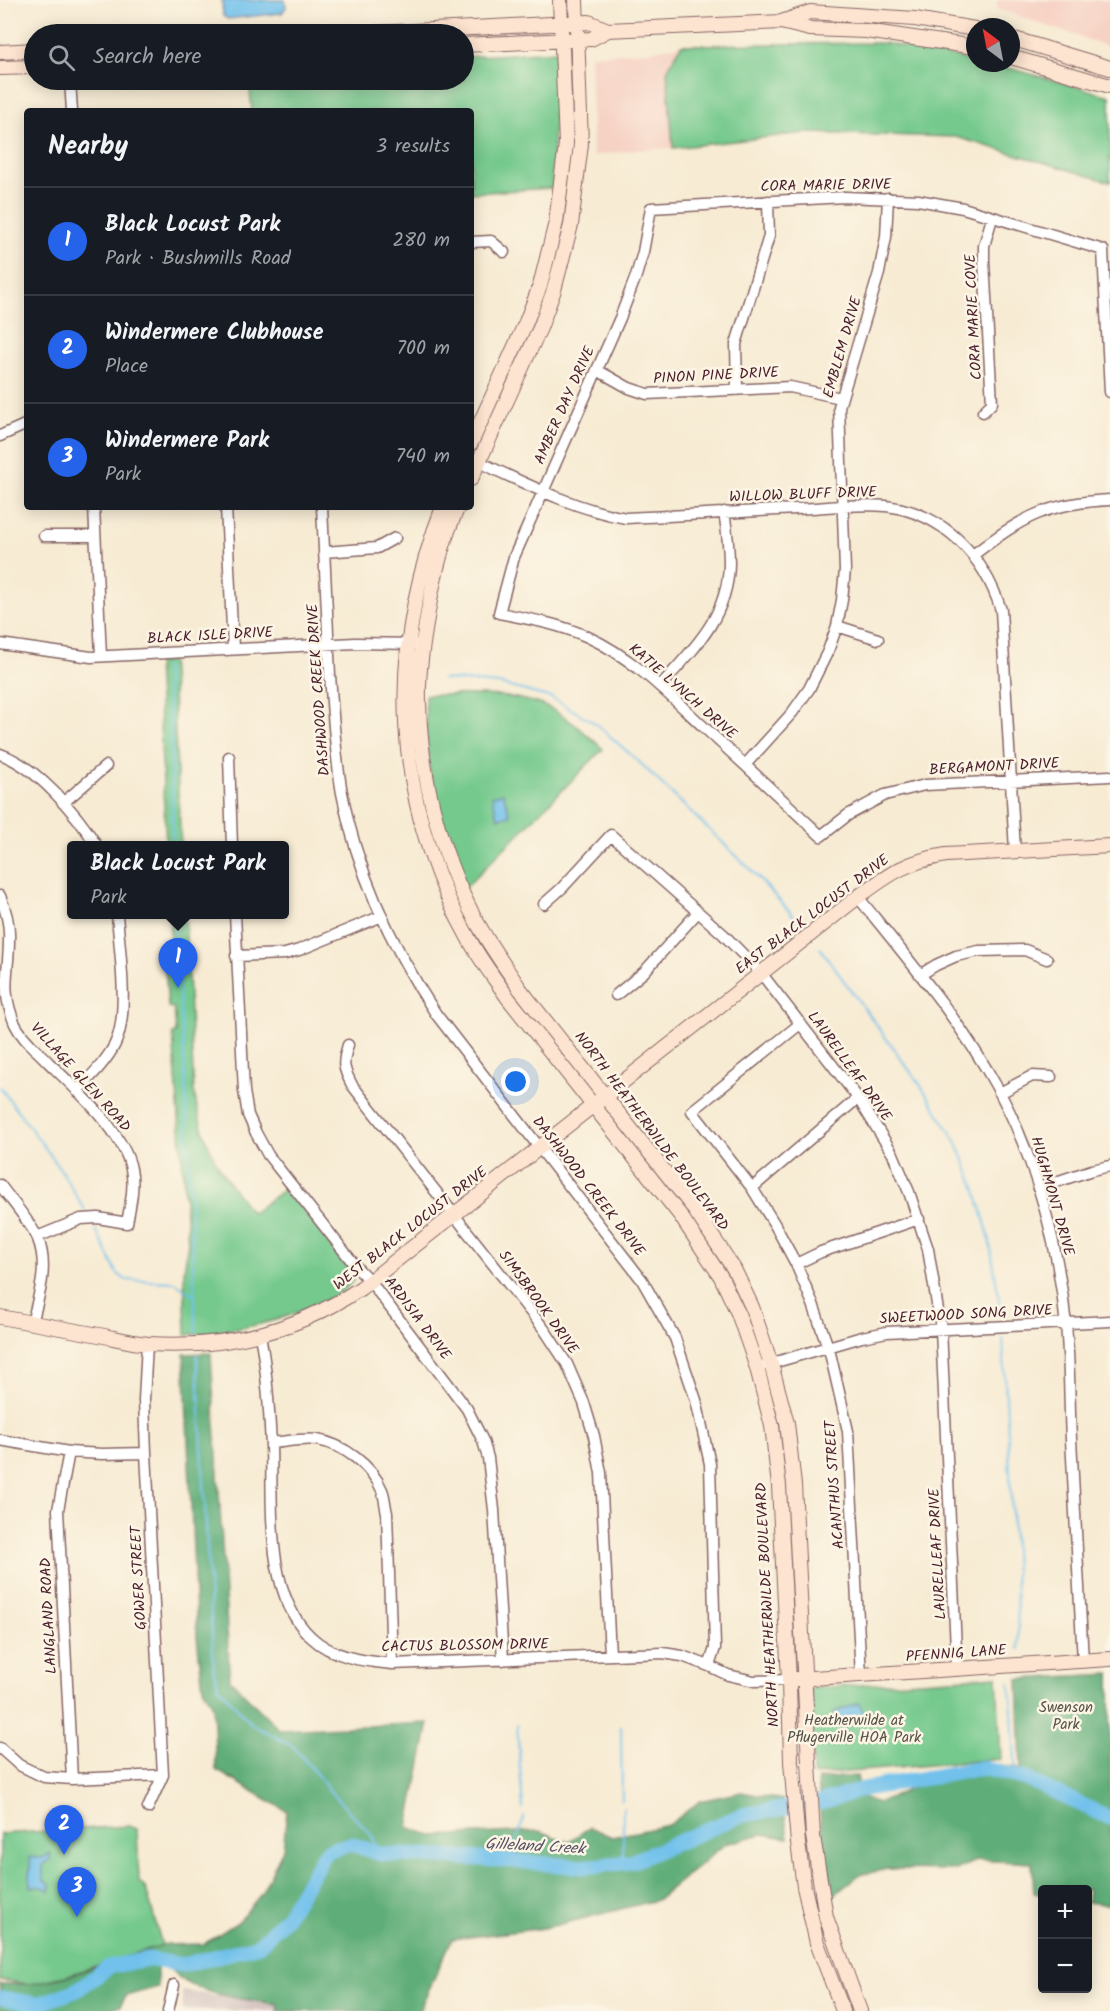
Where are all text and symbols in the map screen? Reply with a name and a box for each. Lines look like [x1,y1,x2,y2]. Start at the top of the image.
north arrow [966,18,1020,72]
search box [24,24,474,90]
text: Search here [93,40,201,75]
icon: search [45,41,78,74]
text: Nearby [48,126,128,168]
text: 3 results [376,131,450,163]
street label: CORA MARIE DRIVE [760,173,893,199]
text: Black Locust Park [105,208,280,243]
text: 1 [64,225,71,257]
text: 280 m [392,225,450,257]
text: Park · Bushmills Road [105,243,291,275]
street label: CORA MARIE COVE [959,252,989,381]
street label: EMBLEM DRIVE [817,292,869,401]
text: Windermere Clubhouse [105,316,323,351]
text: 2 [62,333,73,365]
text: 700 m [397,333,450,365]
street label: AMBER DAY DRIVE [528,341,602,468]
text: Place [105,351,148,383]
street label: PINON PINE DRIVE [653,361,781,391]
text: Windermere Park [105,424,269,459]
text: 3 [62,441,73,473]
text: 740 m [396,441,450,473]
text: Park [105,459,141,491]
street label: WILLOW BLUFF DRIVE [729,480,879,510]
street label: DASHWOOD CREEK DRIVE [301,602,337,777]
street label: BLACK ISLE DRIVE [146,621,275,651]
street label: KATIE LYNCH DRIVE [623,638,743,747]
street label: BERGAMONT DRIVE [928,752,1061,782]
popup [67,841,289,919]
text: Black Locust Park [90,847,266,882]
street label: EAST BLACK LOCUST DRIVE [730,848,896,981]
text: Park [90,882,127,914]
pin: 1 [158,938,198,988]
street label: LAURELLEAF DRIVE [801,1006,898,1128]
street label: VILLAGE GLEN ROAD [24,1017,137,1138]
street label: NORTH HEATHERWILDE BOULEVARD [568,1027,735,1237]
your location [501,1067,530,1096]
street label: DASHWOOD CREEK DRIVE [526,1111,652,1263]
street label: HUGHMONT DRIVE [1024,1134,1081,1260]
street label: WEST BLACK LOCUST DRIVE [328,1160,494,1297]
street label: SIMSBROOK DRIVE [492,1245,585,1361]
street label: ARDISIA DRIVE [378,1272,458,1367]
street label: SWEETWOOD SONG DRIVE [879,1298,1054,1332]
street label: ACANTHUS STREET [818,1418,851,1550]
street label: NORTH HEATHERWILDE BOULEVARD [750,1482,786,1728]
street label: LAURELLEAF DRIVE [923,1486,953,1620]
street label: GOWER STREET [124,1523,154,1630]
street label: LANGLAND ROAD [34,1557,64,1675]
street label: CACTUS BLOSSOM DRIVE [381,1633,550,1659]
street label: PFENNIG LANE [905,1638,1009,1669]
park label: Swenson Park [1039,1696,1093,1737]
park label: Heatherwilde at Pflugerville HOA Park [787,1709,922,1750]
pin: 2 [44,1806,84,1855]
water label: Gilleland Creek [484,1831,588,1862]
pin: 3 [58,1868,97,1917]
map controls [1038,1885,1092,1993]
button: + [1038,1885,1092,1939]
button: − [1038,1939,1092,1993]

